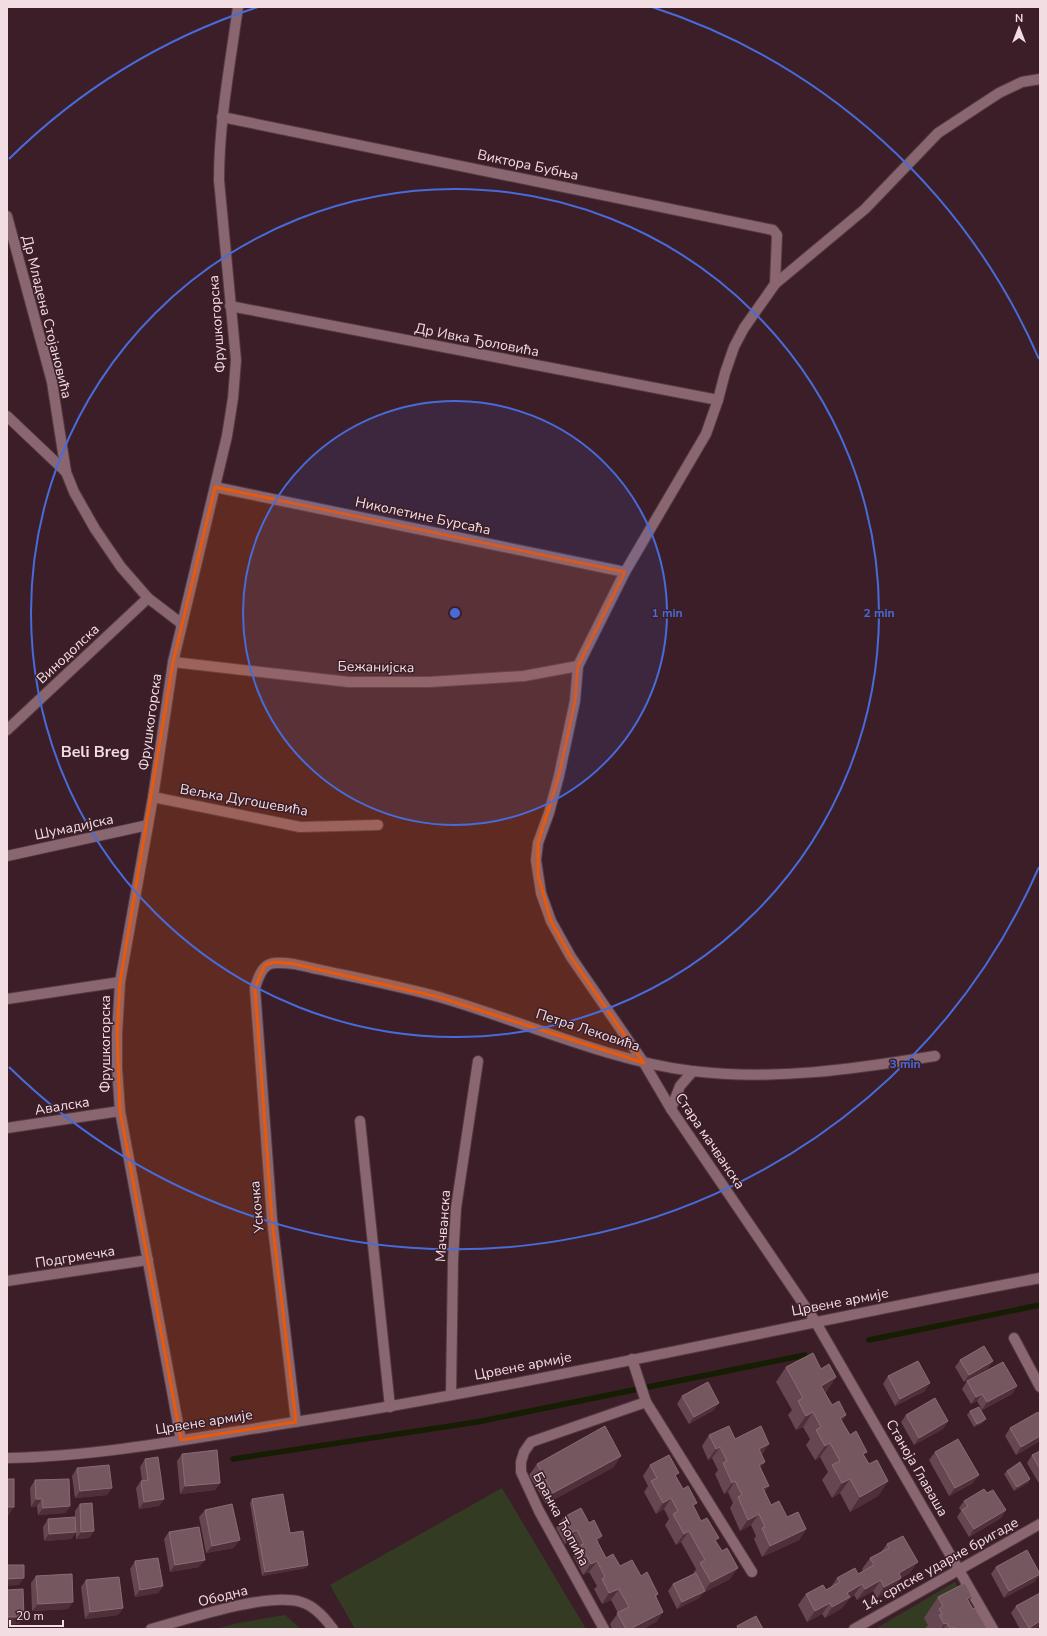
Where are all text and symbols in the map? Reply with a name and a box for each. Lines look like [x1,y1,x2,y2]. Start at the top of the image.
north arrow [999,8,1039,48]
text: N [1015,11,1023,26]
street label: Виктора Бубња [476,145,580,185]
street label: Др Младена Стојановића [17,233,77,401]
street label: Фрушкогорска [204,275,230,373]
street label: Др Ивка Ђоловића [413,319,541,361]
street label: Николетине Бурсаћа [353,492,493,540]
text: 1 min [651,605,683,621]
text: 2 min [863,605,895,621]
centre of rings [448,606,462,620]
street label: Винодолска [32,620,104,688]
street label: Бежанијска [337,657,415,677]
street label: Фрушкогорска [134,672,166,772]
district label: Beli Breg [61,741,129,763]
street label: Вељка Дугошевића [178,779,310,821]
street label: Шумадијска [33,809,115,845]
street label: Фрушкогорска [96,995,115,1093]
street label: Петра Лековића [533,1004,643,1056]
text: 3 min [889,1056,921,1072]
street label: Стара мачванска [671,1089,749,1193]
street label: Авалска [33,1092,91,1120]
street label: Ускочка [245,1180,269,1235]
street label: Мачванска [431,1189,455,1263]
street label: Подгрмечка [34,1241,116,1273]
street label: Црвене армије [790,1283,890,1321]
street label: Црвене армије [473,1347,573,1385]
street label: Црвене армије [154,1405,254,1439]
street label: Станоја Главаша [882,1416,952,1520]
street label: Бранка Ћопића [528,1469,594,1569]
street label: 14. српске ударне бригаде [858,1513,1022,1615]
street label: Ободна [196,1581,250,1611]
scale bar [10,1602,63,1628]
text: 20 m [16,1608,44,1624]

